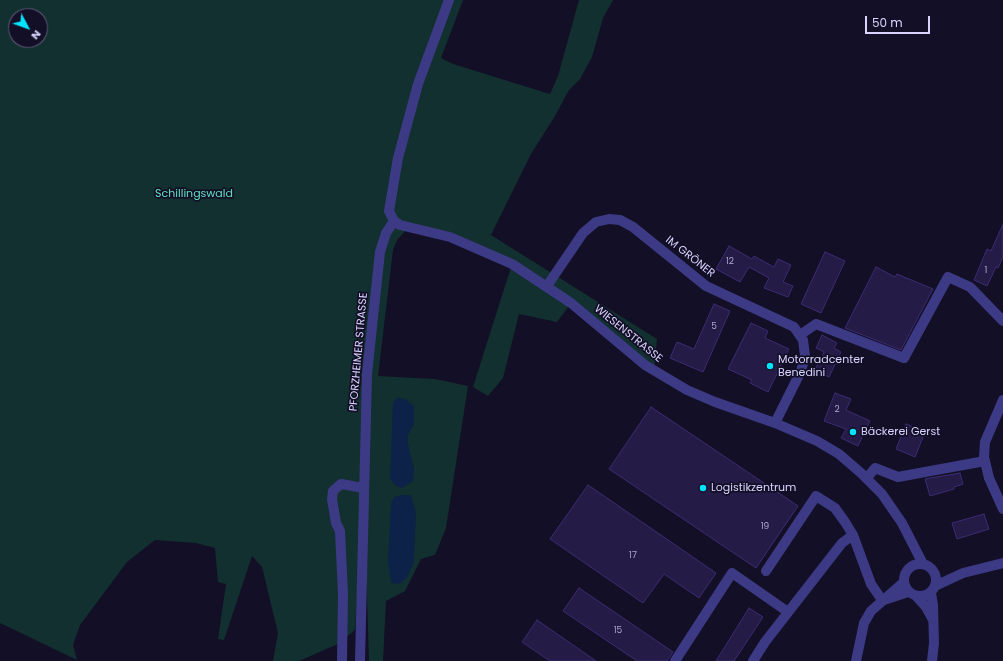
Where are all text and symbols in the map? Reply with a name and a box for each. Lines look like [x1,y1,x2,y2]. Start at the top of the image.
north arrow [8,8,48,48]
scale bar [867,8,932,34]
text: 50 m [872,14,903,31]
text: N [28,27,45,44]
park label: Schillingswald [155,187,233,201]
street label: IM GRÖNER [663,234,717,280]
house number: 12 [726,257,734,267]
house number: 1 [985,266,987,276]
street label: PFORZHEIMER STRASSE [347,292,371,412]
street label: WIESENSTRASSE [591,302,665,366]
house number: 5 [711,322,717,332]
place label: Motorradcenter Benedini [778,353,864,379]
marker: Motorradcenter Benedini [765,361,775,371]
house number: 2 [834,405,840,415]
place label: Bäckerei Gerst [861,425,940,439]
marker: Bäckerei Gerst [848,427,858,437]
place label: Logistikzentrum [711,481,796,495]
marker: Logistikzentrum [698,483,708,493]
house number: 19 [761,522,769,532]
house number: 17 [629,551,637,561]
house number: 15 [614,626,622,636]

